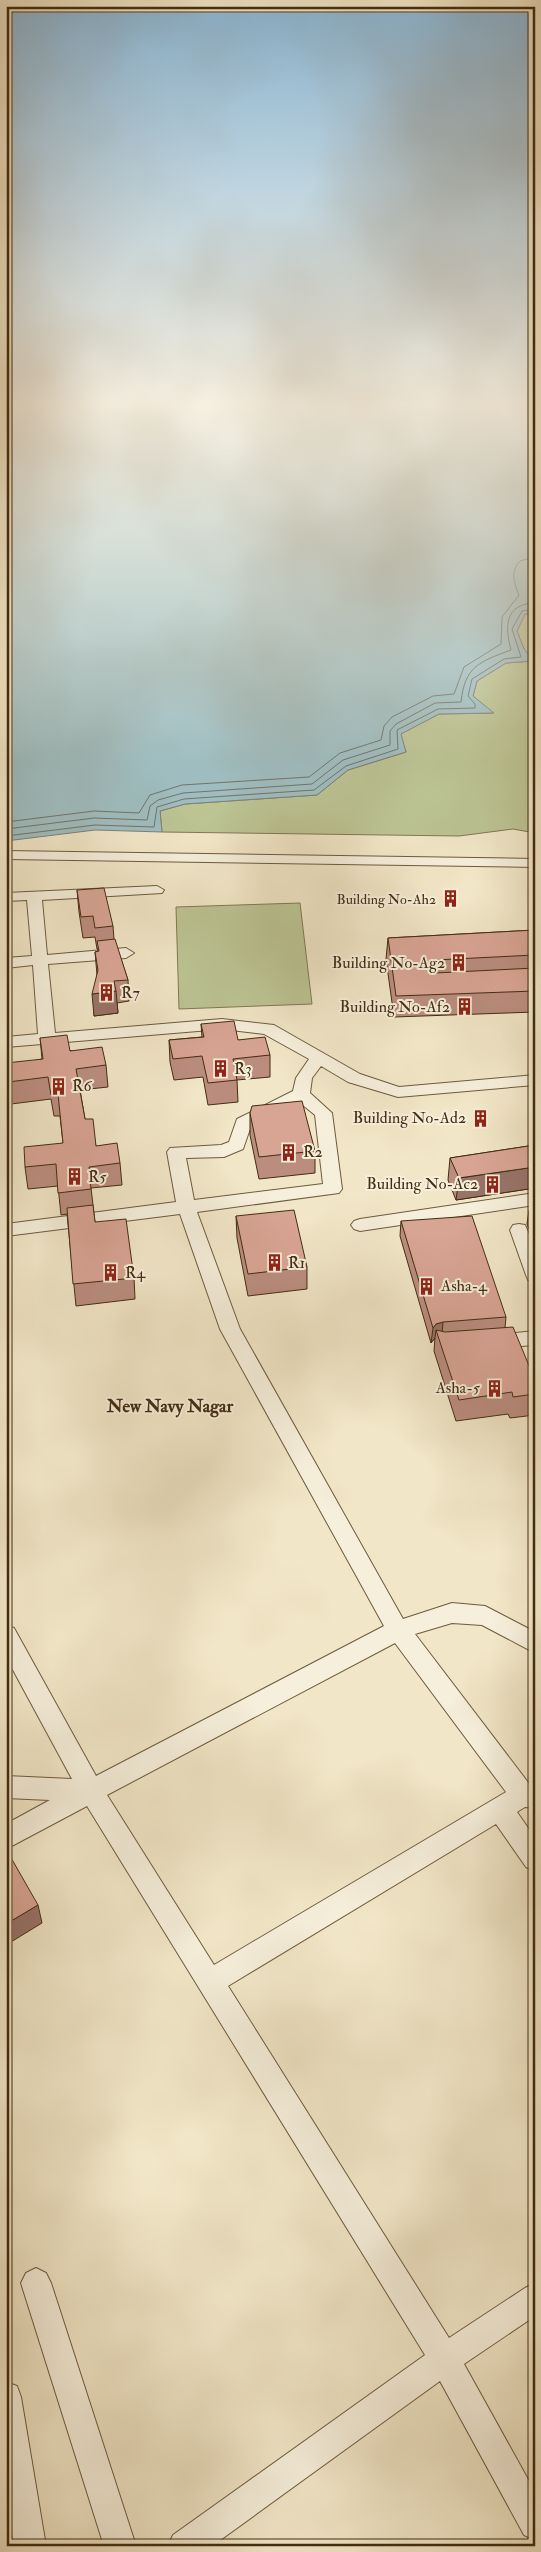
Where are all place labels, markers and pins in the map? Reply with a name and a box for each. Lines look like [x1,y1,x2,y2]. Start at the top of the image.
building icon: Building No-Ah2 [440,889,460,909]
place label: Building No-Ah2 [336,891,436,908]
place label: Building No-Ag2 [332,953,445,973]
building icon: Building No-Ag2 [449,953,469,973]
building icon: R7 [97,983,117,1003]
place label: R7 [121,983,140,1003]
place label: Building No-Af2 [339,997,450,1017]
building icon: Building No-Af2 [454,997,474,1017]
building icon: R3 [210,1059,230,1079]
place label: R3 [234,1059,252,1079]
building icon: R6 [48,1076,68,1096]
place label: R6 [72,1076,92,1096]
place label: Building No-Ad2 [353,1108,466,1128]
building icon: Building No-Ad2 [470,1108,490,1128]
building icon: R2 [279,1142,299,1162]
place label: R2 [303,1142,323,1162]
building icon: R5 [64,1167,84,1187]
place label: R5 [88,1167,106,1187]
place label: Building No-Ac2 [366,1174,478,1194]
building icon: Building No-Ac2 [482,1174,502,1194]
building icon: R1 [264,1253,284,1273]
place label: R1 [288,1253,305,1273]
building icon: R4 [101,1263,121,1283]
place label: R4 [125,1263,146,1283]
building icon: Asha-4 [417,1276,437,1296]
place label: Asha-4 [440,1276,488,1296]
place label: Asha-5 [435,1378,480,1398]
building icon: Asha-5 [484,1378,504,1398]

